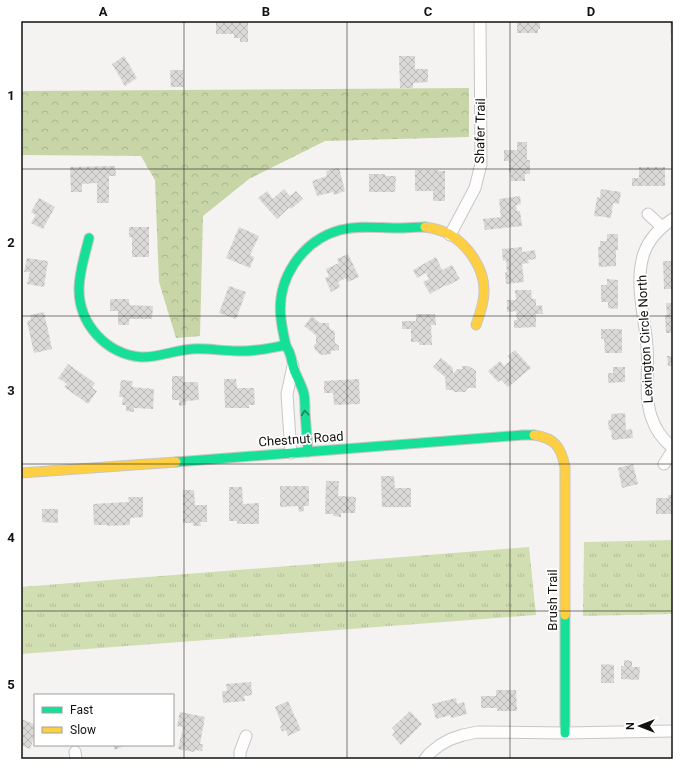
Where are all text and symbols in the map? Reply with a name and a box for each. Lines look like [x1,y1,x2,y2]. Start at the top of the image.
text: A [99,4,108,19]
text: B [262,4,270,19]
text: C [424,4,433,19]
text: D [587,4,595,19]
text: 1 [7,88,15,103]
street label: Shafer Trail [472,98,488,164]
text: 2 [7,235,15,250]
street label: Lexington Circle North [634,274,656,404]
text: 3 [7,383,15,398]
one-way arrow [301,410,310,416]
street label: Chestnut Road [258,429,344,449]
text: 4 [7,530,15,545]
street label: Brush Trail [545,569,560,631]
text: 5 [7,677,15,692]
legend [34,694,174,746]
text: Fast [70,703,93,717]
north arrow [620,706,660,746]
text: N [624,722,637,730]
text: Slow [70,723,96,737]

